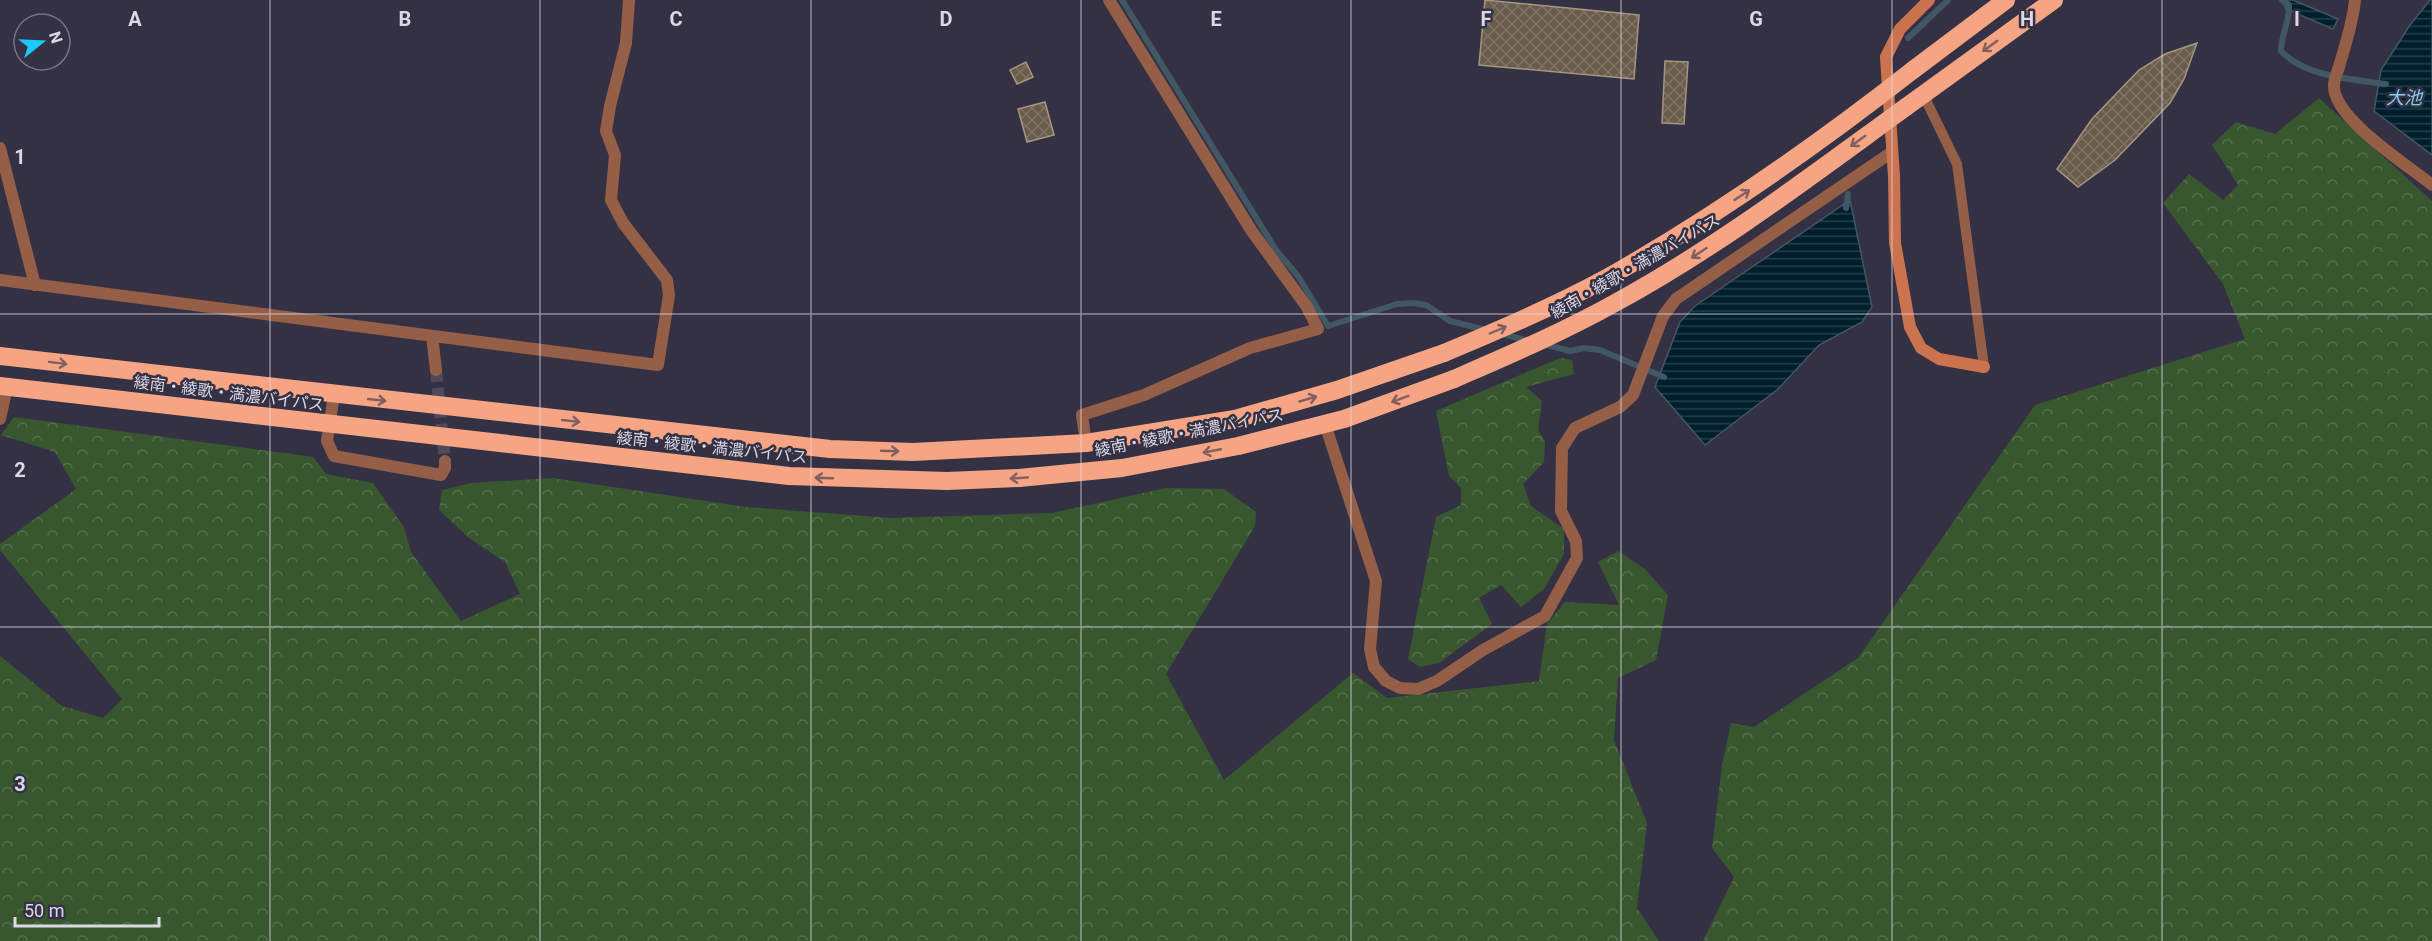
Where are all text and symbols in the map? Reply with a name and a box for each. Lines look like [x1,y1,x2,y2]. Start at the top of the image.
text: A [128,7,142,31]
text: B [399,7,411,31]
text: C [669,7,683,31]
text: D [940,7,953,31]
text: E [1210,7,1222,31]
text: F [1481,7,1492,31]
text: G [1749,7,1763,31]
text: H [2020,7,2034,31]
text: I [2294,7,2300,31]
north arrow [12,12,72,72]
text: N [45,29,67,46]
one-way arrow [1982,40,1998,52]
water label: 大池 [2386,87,2424,108]
one-way arrow [1851,135,1867,148]
text: 1 [14,145,26,169]
one-way arrow [1733,188,1750,200]
street label: 綾南・綾歌・満濃バイパス [1547,210,1723,323]
one-way arrow [1691,248,1708,260]
one-way arrow [1489,324,1507,335]
one-way arrow [48,358,68,369]
street label: 綾南・綾歌・満濃バイパス [133,372,325,415]
one-way arrow [1298,393,1317,404]
one-way arrow [1391,394,1409,405]
one-way arrow [367,395,386,406]
street label: 綾南・綾歌・満濃バイパス [1093,405,1285,460]
one-way arrow [560,416,580,427]
street label: 綾南・綾歌・満濃バイパス [616,428,808,467]
one-way arrow [880,445,900,457]
one-way arrow [1203,446,1222,457]
text: 2 [14,458,26,482]
one-way arrow [815,472,835,483]
one-way arrow [1010,472,1030,483]
text: 3 [14,772,26,796]
scale bar [15,890,159,928]
text: 50 m [24,900,64,921]

